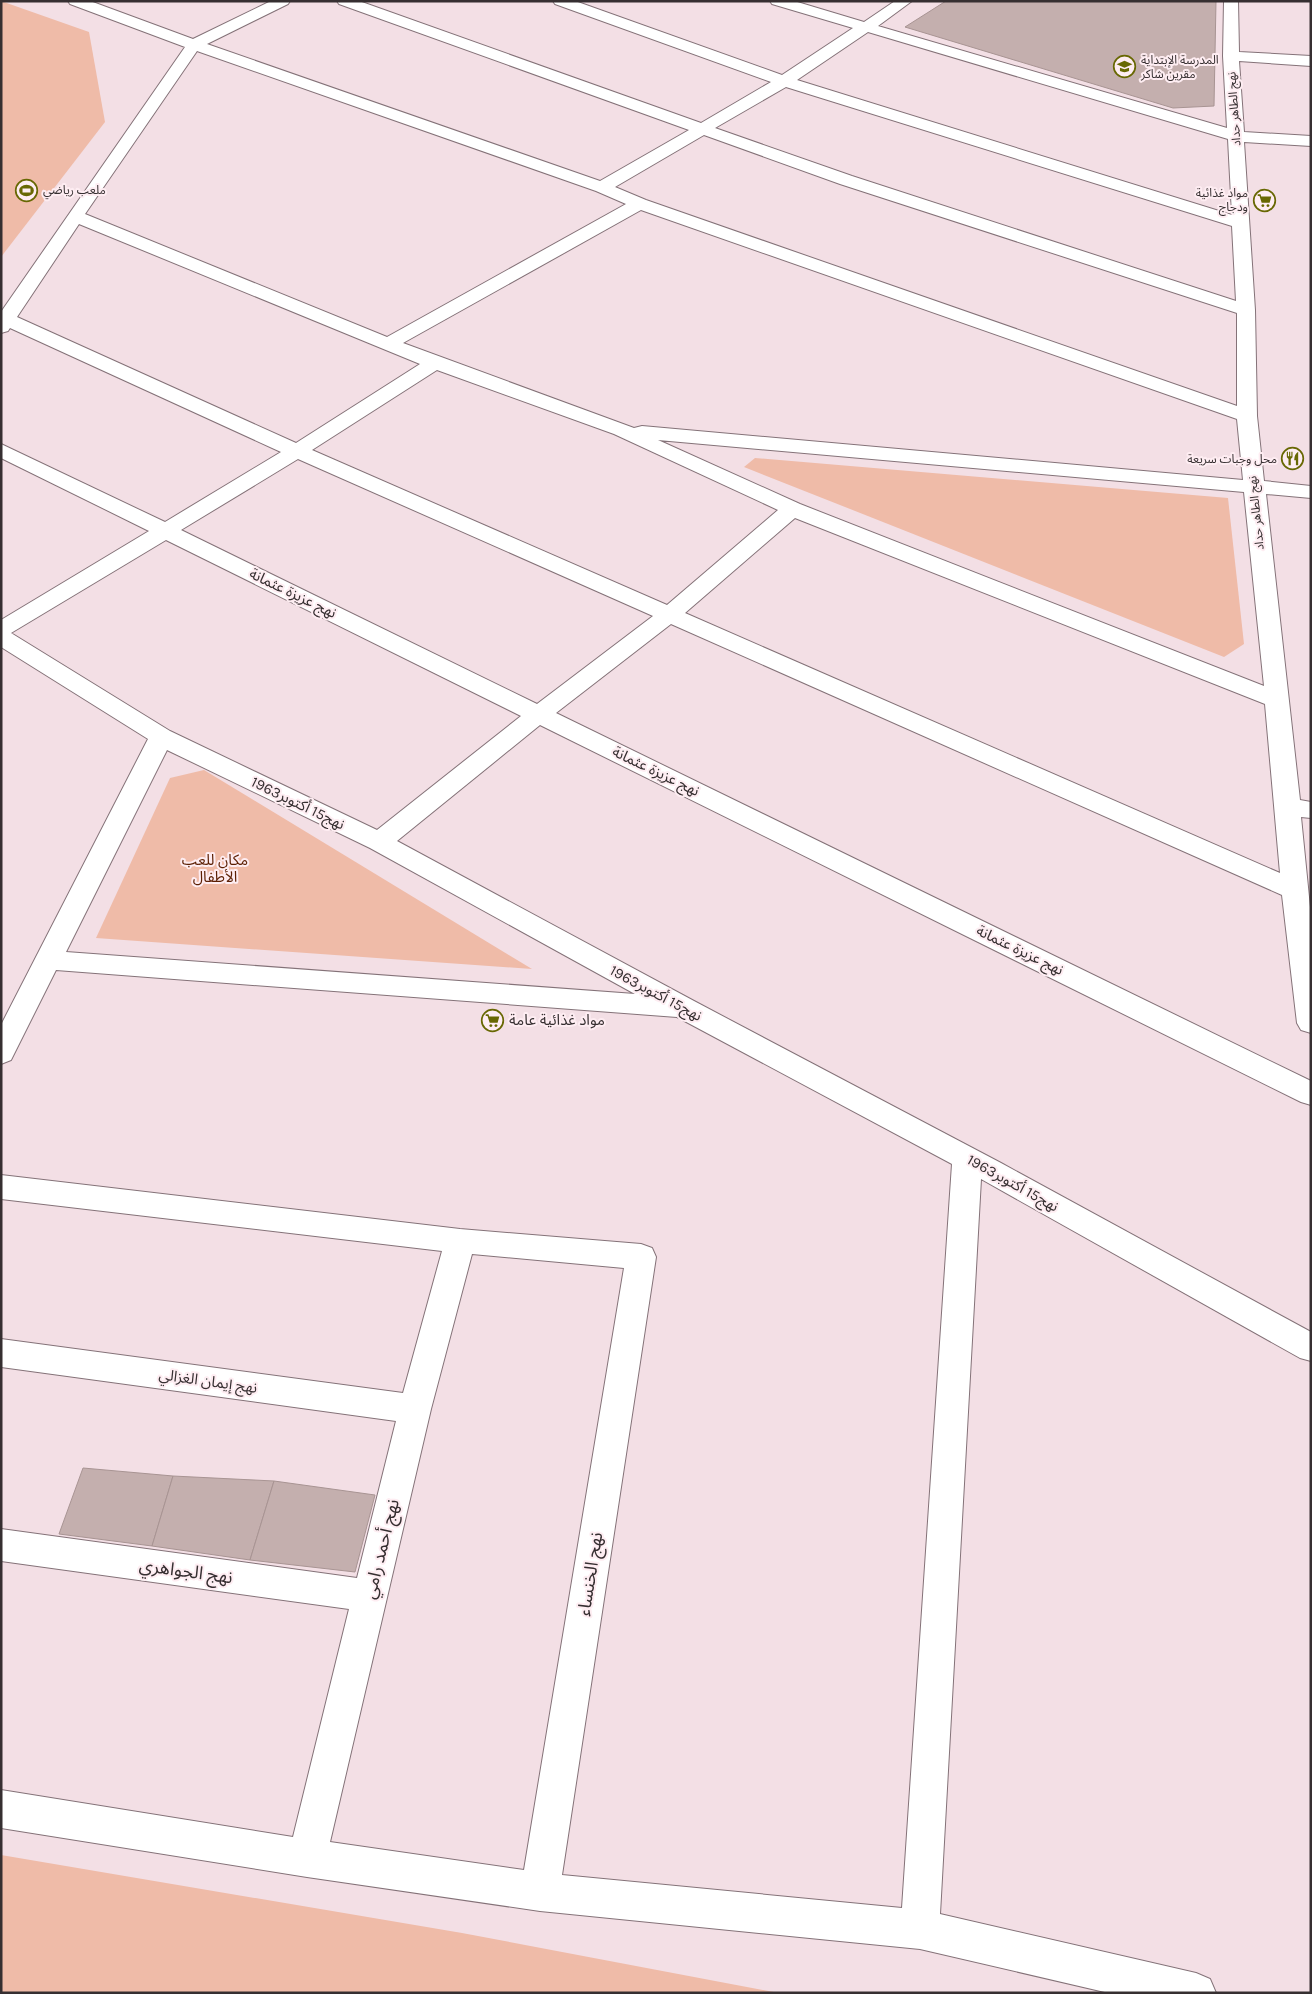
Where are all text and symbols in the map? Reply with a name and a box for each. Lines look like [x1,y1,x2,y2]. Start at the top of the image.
place label: المدرسة الإبتداية مقرين شاكر [1140,53,1219,81]
school or university icon: المدرسة الإبتداية مقرين شاكر [1113,55,1137,79]
street label: نهج الطاهر حداد [1224,71,1246,147]
sports icon: ملعب رياضي [15,178,39,202]
place label: ملعب رياضي [43,183,106,200]
place label: مواد غذائية ودجاج [1196,186,1248,216]
supermarket icon: مواد غذائية ودجاج [1252,188,1276,212]
restaurant icon: محل وجبات سريعة [1281,447,1305,471]
place label: محل وجبات سريعة [1187,452,1277,466]
street label: نهج الطاهر حداد [1245,475,1269,551]
street label: نهج عزيزة عثمانة [245,564,340,625]
street label: نهج عزيزة عثمانة [608,742,703,803]
street label: نهج15 أكتوبر1963 [247,773,348,836]
park label: مكان للعب الأطفال [182,851,248,886]
street label: نهج عزيزة عثمانة [972,921,1067,982]
street label: نهج15 أكتوبر1963 [605,961,705,1028]
supermarket icon: مواد غذائية عامة [481,1008,505,1032]
place label: مواد غذائية عامة [509,1011,605,1029]
street label: نهج15 أكتوبر1963 [963,1150,1062,1218]
street label: نهج إيمان الغزالي [157,1365,258,1400]
street label: نهج أحمد رامي [358,1497,406,1602]
street label: نهج الخنساء [573,1531,609,1618]
street label: نهج الجواهري [137,1554,234,1591]

